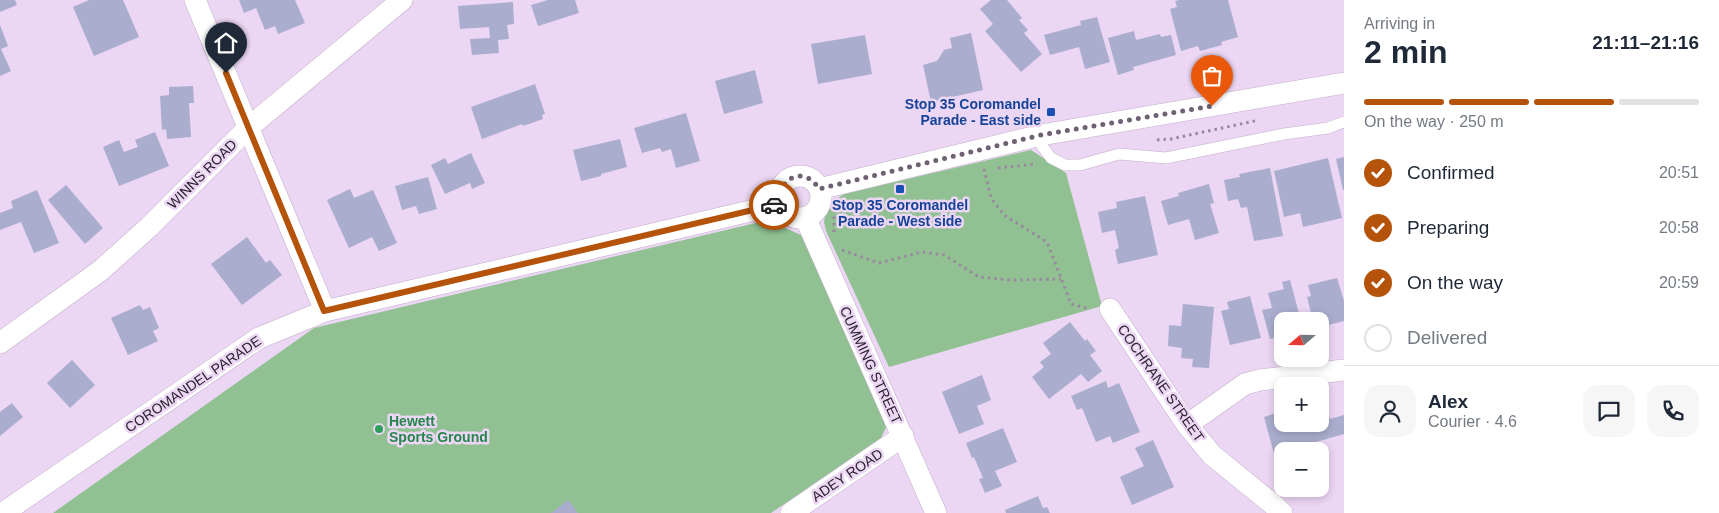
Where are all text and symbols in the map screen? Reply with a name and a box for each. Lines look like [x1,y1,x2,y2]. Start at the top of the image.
text: Arriving in [1364,15,1435,32]
pin [205,22,247,73]
icon: home [212,29,240,57]
text: 21:11–21:16 [1592,32,1699,53]
text: 2 min [1364,34,1448,70]
pin [1191,55,1233,106]
icon: bag [1198,62,1226,90]
place label: Stop 35 Coromandel Parade - East side [905,96,1041,128]
marker: Stop 35 Coromandel Parade - East side [1045,106,1057,118]
text: On the way · 250 m [1364,113,1504,130]
street label: WINNS ROAD [164,136,240,212]
icon: check [1364,159,1392,187]
text: Confirmed [1407,162,1495,183]
text: 20:51 [1659,164,1699,181]
courier [749,180,799,230]
marker: Stop 35 Coromandel Parade - West side [894,183,906,195]
icon: car [760,191,788,219]
place label: Stop 35 Coromandel Parade - West side [832,197,968,229]
icon: check [1364,214,1392,242]
text: Preparing [1407,217,1489,238]
text: 20:58 [1659,219,1699,236]
icon: check [1364,269,1392,297]
text: On the way [1407,272,1503,293]
text: 20:59 [1659,274,1699,291]
street label: CUMMING STREET [837,304,905,427]
north arrow [1274,312,1329,368]
map controls [1274,312,1329,497]
street label: COCHRANE STREET [1115,321,1208,445]
text: Delivered [1407,327,1487,348]
street label: COROMANDEL PARADE [122,333,264,435]
button: + [1274,377,1329,432]
button: person [1364,385,1416,437]
button: chat [1583,385,1635,437]
button: phone [1647,385,1699,437]
text: Alex [1428,391,1468,412]
place label: Hewett Sports Ground [389,413,488,445]
text: Courier · 4.6 [1428,413,1517,430]
marker: Hewett Sports Ground [373,423,385,435]
button: − [1274,442,1329,497]
street label: ADEY ROAD [808,445,886,505]

